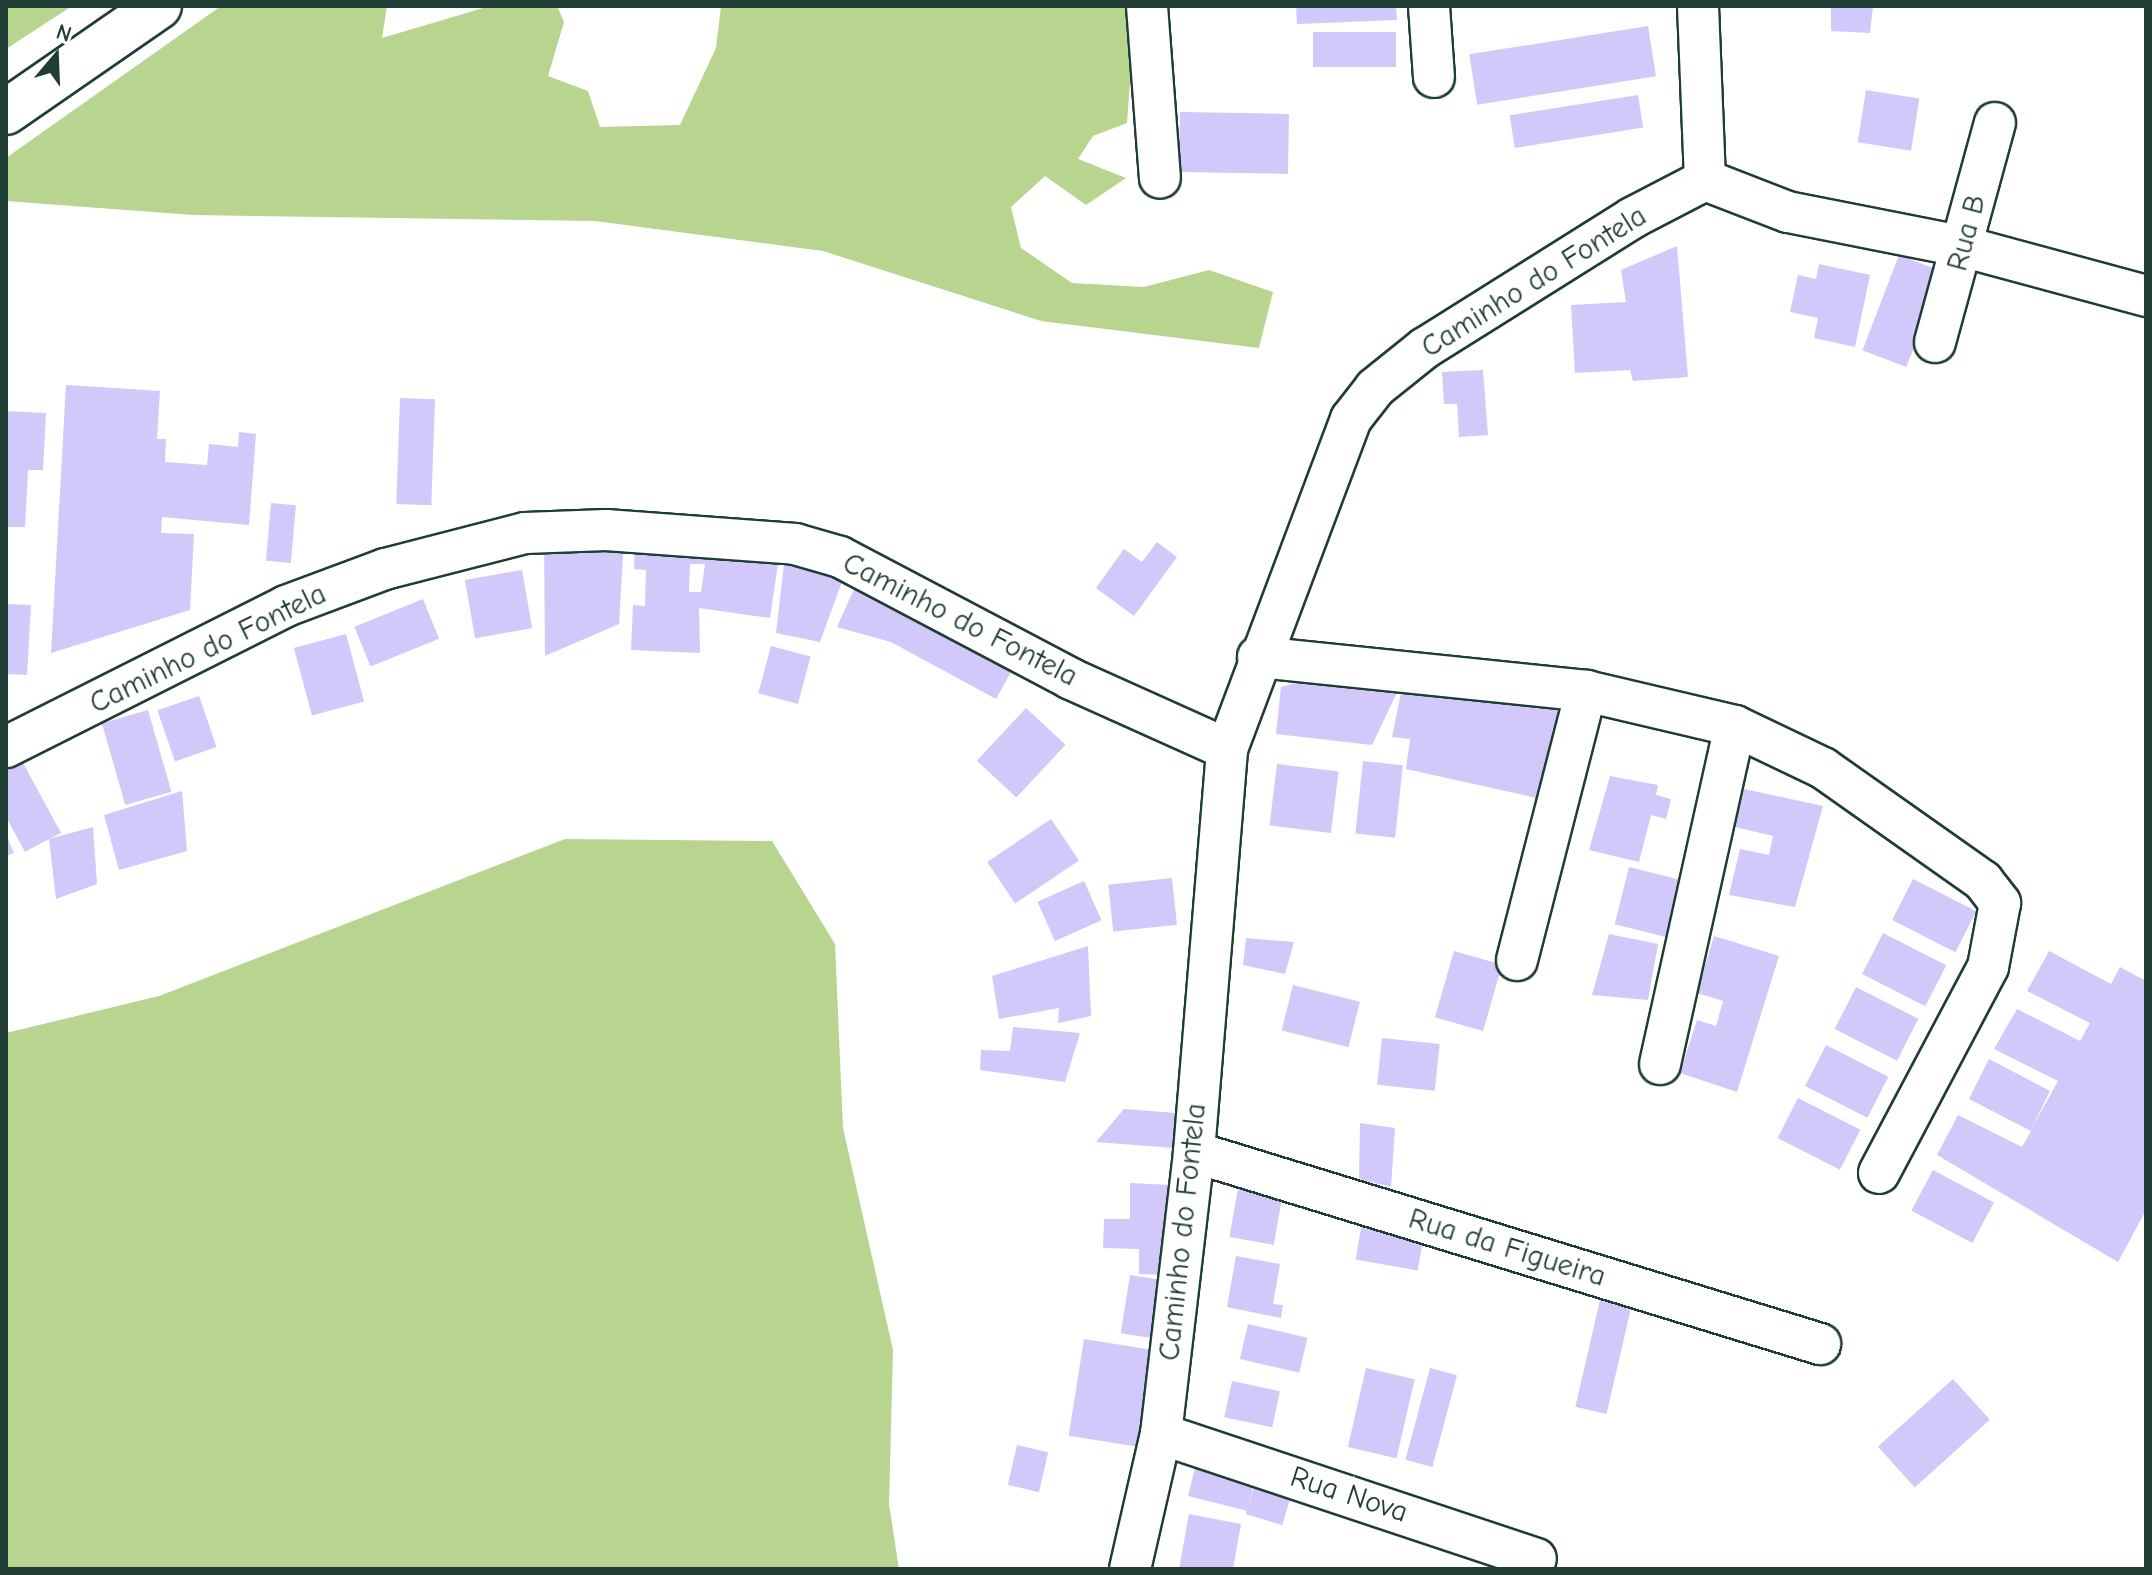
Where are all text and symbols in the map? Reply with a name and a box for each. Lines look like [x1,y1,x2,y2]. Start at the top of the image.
north arrow [16,16,96,96]
text: N [53,19,75,48]
street label: Rua B [1940,191,1994,275]
street label: Caminho do Fontela [1415,198,1653,366]
street label: Caminho do Fontela [837,545,1083,695]
street label: Caminho do Fontela [84,576,332,722]
street label: Caminho do Fontela [1152,1101,1214,1363]
street label: Rua da Figueira [1404,1201,1610,1295]
street label: Rua Nova [1286,1459,1412,1531]

